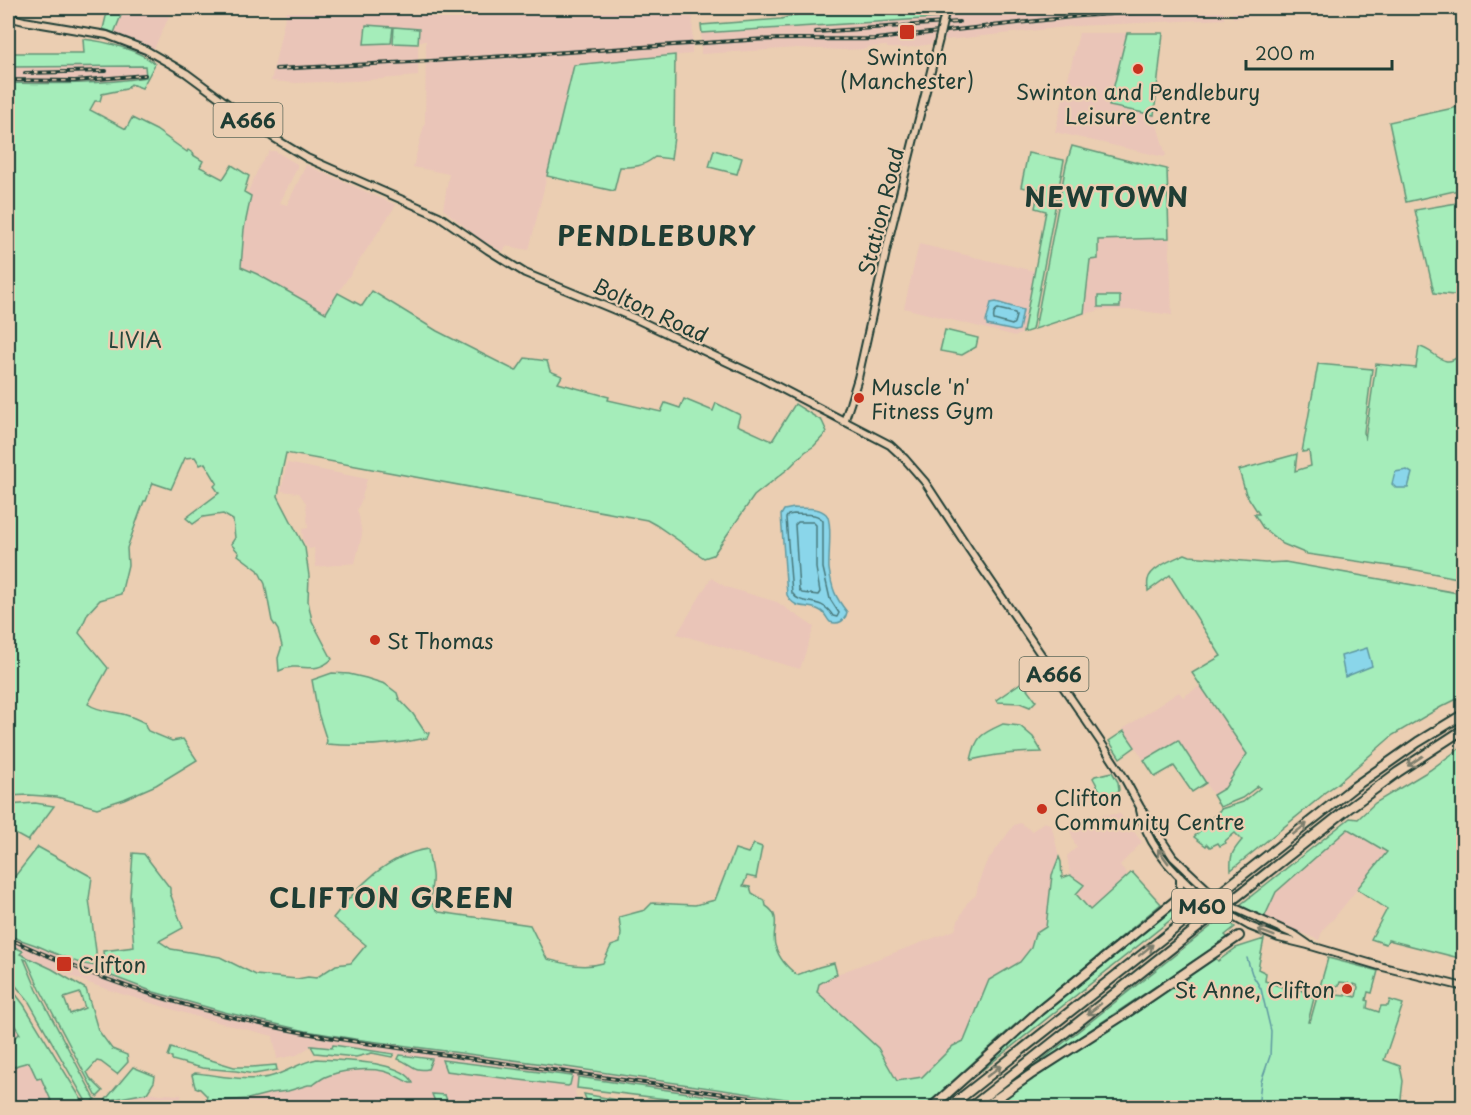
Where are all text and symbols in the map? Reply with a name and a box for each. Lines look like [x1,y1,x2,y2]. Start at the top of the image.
marker: Swinton (Manchester) [898,23,916,41]
scale bar [1246,33,1392,71]
text: 200 m [1255,39,1315,66]
place label: Swinton (Manchester) [840,40,974,96]
marker: Swinton and Pendlebury Leisure Centre [1131,62,1145,76]
place label: Swinton and Pendlebury Leisure Centre [1016,75,1260,131]
road number: A666 [214,103,282,137]
street label: Station Road [849,144,911,278]
district label: NEWTOWN [1024,175,1190,216]
district label: PENDLEBURY [557,214,757,255]
street label: Bolton Road [588,268,714,350]
park label: LIVIA [108,323,162,355]
place label: Muscle 'n' Fitness Gym [871,370,994,426]
marker: Muscle 'n' Fitness Gym [852,391,866,405]
place label: St Thomas [387,624,494,656]
marker: St Thomas [368,633,382,647]
road number: A666 [1020,657,1088,691]
one-way arrow [1407,755,1423,767]
place label: Clifton Community Centre [1054,781,1245,837]
marker: Clifton Community Centre [1035,802,1049,816]
one-way arrow [1291,823,1307,836]
one-way arrow [1157,849,1169,865]
district label: CLIFTON GREEN [269,876,515,917]
road number: M60 [1172,889,1232,923]
one-way arrow [1258,927,1276,938]
one-way arrow [1138,944,1154,957]
place label: Clifton [78,948,146,980]
marker: Clifton [55,955,73,973]
place label: St Anne, Clifton [1174,973,1335,1005]
marker: St Anne, Clifton [1340,982,1354,996]
one-way arrow [1087,1002,1103,1015]
one-way arrow [985,1065,1001,1078]

